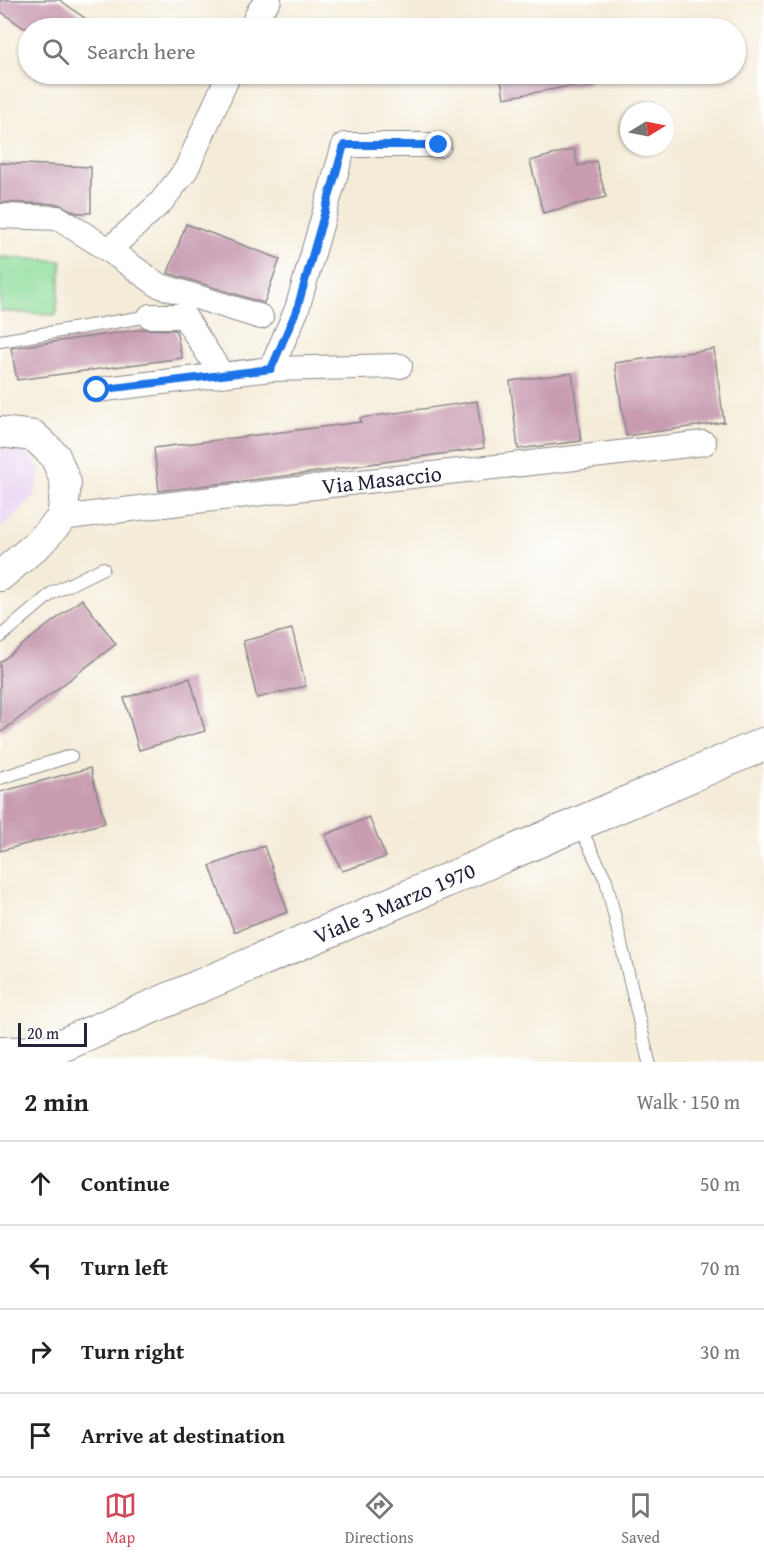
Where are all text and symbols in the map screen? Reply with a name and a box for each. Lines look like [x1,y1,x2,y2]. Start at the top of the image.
search box [18,18,746,84]
icon: search [39,35,72,68]
text: Search here [87,35,196,67]
north arrow [620,102,674,156]
route end [425,131,451,157]
route start [83,376,109,402]
street label: Via Masaccio [320,457,443,502]
street label: Viale 3 Marzo 1970 [308,854,480,952]
scale bar [18,1020,87,1048]
text: 20 m [27,1021,59,1045]
text: 2 min [24,1082,89,1121]
text: Walk · 150 m [637,1087,740,1116]
icon: ahead [24,1167,57,1200]
text: Continue [81,1167,170,1199]
text: 50 m [700,1169,740,1198]
icon: left [24,1251,57,1284]
text: Turn left [81,1251,168,1283]
text: 70 m [700,1253,740,1282]
icon: right [24,1335,57,1368]
text: Turn right [81,1335,184,1367]
text: 30 m [700,1337,740,1366]
icon: arrive [24,1419,57,1452]
text: Arrive at destination [81,1419,285,1451]
tab: Map [104,1489,137,1549]
tab: Directions [345,1489,414,1549]
tab: Saved [621,1489,660,1549]

